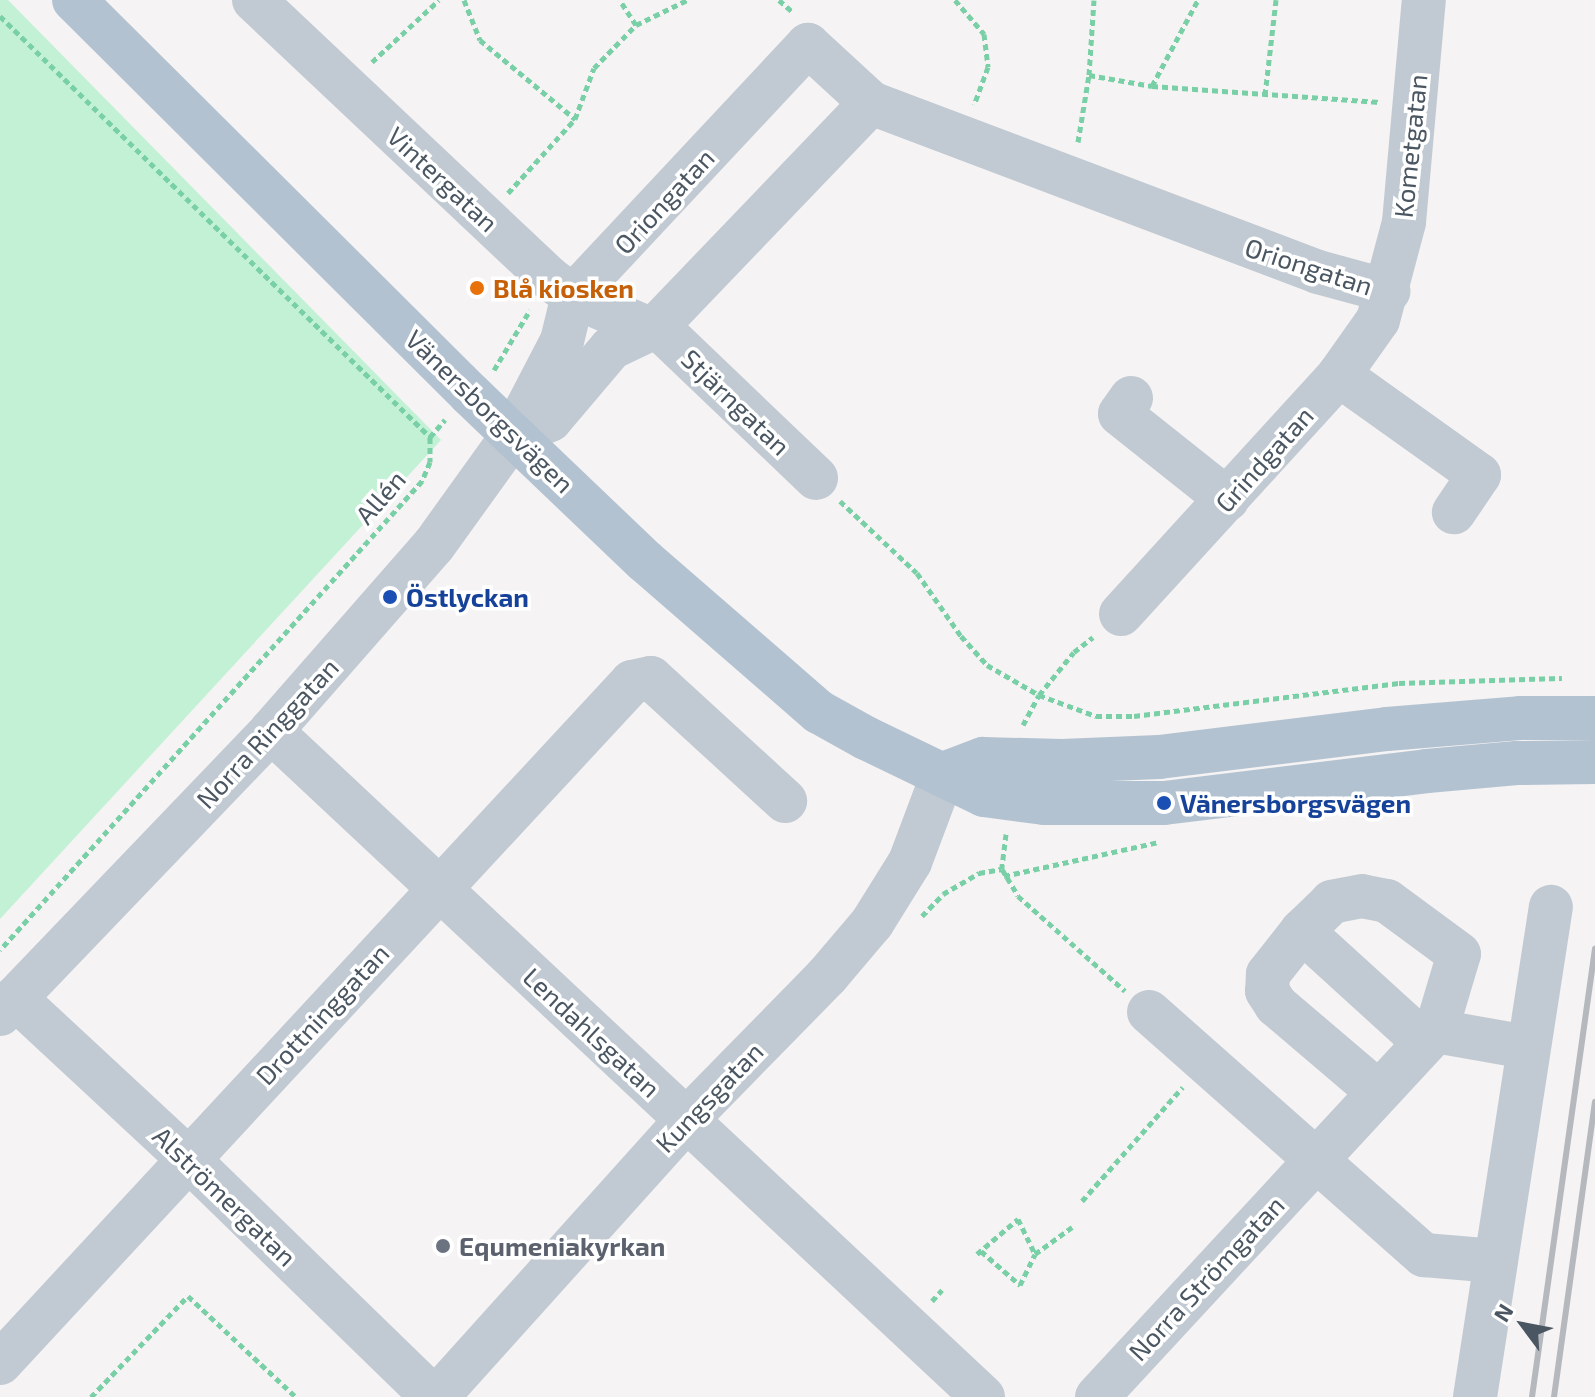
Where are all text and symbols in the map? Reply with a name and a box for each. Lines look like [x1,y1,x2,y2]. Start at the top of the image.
street label: Kometgatan [1387,73,1433,219]
street label: Vintergatan [381,120,505,238]
street label: Oriongatan [608,142,720,260]
street label: Oriongatan [1241,231,1377,301]
place label: Blå kiosken [493,272,634,304]
marker: Blå kiosken [468,279,486,297]
street label: Vänersborgsvägen [400,323,580,499]
street label: Stjärngatan [675,343,797,461]
street label: Grindgatan [1209,400,1319,518]
street label: Allén [348,464,412,530]
place label: Östlyckan [406,581,529,613]
marker: Östlyckan [381,588,399,606]
street label: Norra Ringgatan [189,651,345,815]
place label: Vänersborgsvägen [1180,787,1411,819]
marker: Vänersborgsvägen [1155,794,1173,812]
street label: Drottninggatan [249,937,395,1091]
street label: Lendahlsgatan [517,961,667,1103]
street label: Kungsgatan [649,1036,769,1158]
street label: Alströmergatan [147,1120,303,1272]
street label: Norra Strömgatan [1122,1189,1290,1367]
place label: Equmeniakyrkan [459,1230,665,1262]
marker: Equmeniakyrkan [434,1237,452,1255]
north arrow [1483,1285,1563,1365]
text: N [1487,1299,1518,1326]

